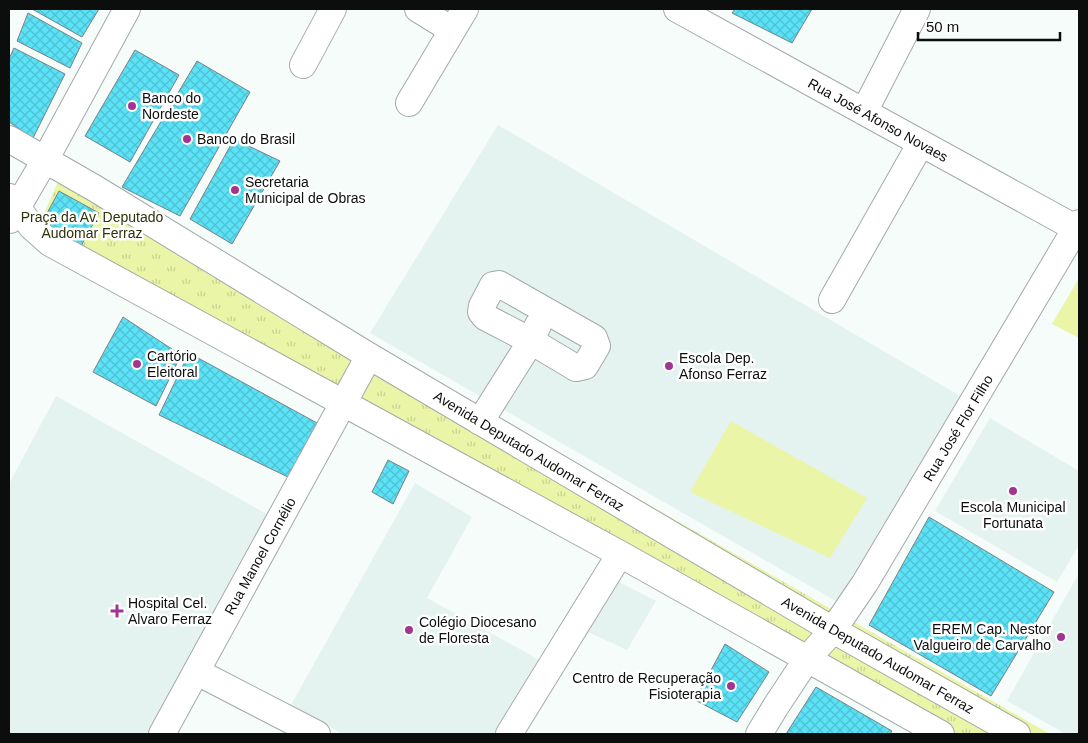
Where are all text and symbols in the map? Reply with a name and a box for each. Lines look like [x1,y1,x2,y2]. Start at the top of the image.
scale bar [918,10,1060,42]
text: 50 m [926,18,959,35]
street label: Rua José Afonso Novaes [805,75,951,165]
place label: Banco do Nordeste [142,90,201,122]
marker: Banco do Nordeste [126,100,138,112]
place label: Banco do Brasil [197,131,295,147]
marker: Banco do Brasil [181,133,193,145]
place label: Secretaria Municipal de Obras [245,174,366,206]
marker: Secretaria Municipal de Obras [229,184,241,196]
park label: Praça da Av. Deputado Audomar Ferraz [21,209,164,241]
place label: Cartório Eleitoral [147,348,198,380]
place label: Escola Dep. Afonso Ferraz [679,350,767,382]
marker: Cartório Eleitoral [131,358,143,370]
marker: Escola Dep. Afonso Ferraz [663,360,675,372]
street label: Rua José Flor Filho [920,372,996,484]
street label: Avenida Deputado Audomar Ferraz [431,388,627,514]
marker: Escola Municipal Fortunata [1007,485,1019,497]
street label: Rua Manoel Cornélio [221,494,299,617]
place label: Escola Municipal Fortunata [960,499,1066,531]
street label: Avenida Deputado Audomar Ferraz [779,593,977,717]
place label: Hospital Cel. Alvaro Ferraz [128,595,212,627]
marker: Hospital Cel. Alvaro Ferraz [110,604,124,618]
place label: Colégio Diocesano de Floresta [419,614,537,646]
place label: EREM Cap. Nestor Valgueiro de Carvalho [914,621,1051,653]
marker: Colégio Diocesano de Floresta [403,624,415,636]
marker: EREM Cap. Nestor Valgueiro de Carvalho [1055,631,1067,643]
place label: Centro de Recuperação Fisioterapia [572,670,721,702]
marker: Centro de Recuperação Fisioterapia [725,680,737,692]

